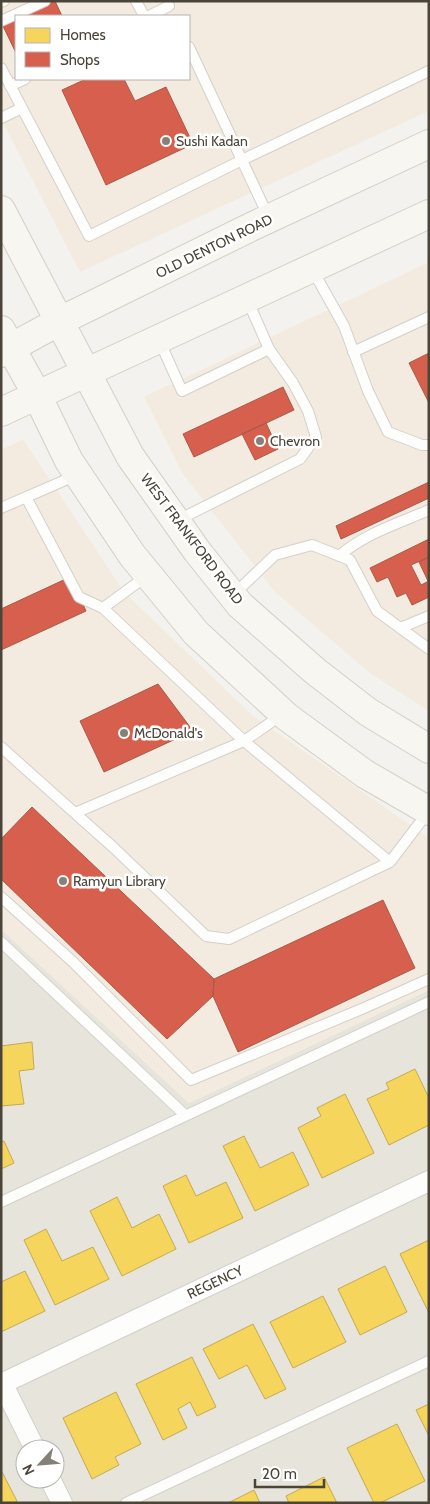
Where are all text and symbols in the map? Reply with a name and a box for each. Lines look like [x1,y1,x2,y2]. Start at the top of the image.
legend [15,15,190,80]
text: Homes [60,26,106,44]
text: Shops [60,51,100,69]
place label: Sushi Kadan [176,132,248,150]
marker: Sushi Kadan [160,135,172,147]
street label: OLD DENTON ROAD [153,210,275,282]
place label: Chevron [270,432,320,450]
marker: Chevron [254,435,266,447]
street label: WEST FRANKFORD ROAD [137,470,247,608]
place label: McDonald's [134,724,203,742]
marker: McDonald's [118,727,130,739]
place label: Ramyun Library [73,872,166,890]
marker: Ramyun Library [57,875,69,887]
street label: REGENCY [184,1261,247,1303]
north arrow [15,1439,65,1489]
scale bar [255,1456,324,1488]
text: N [18,1461,39,1478]
text: 20 m [262,1465,297,1483]

